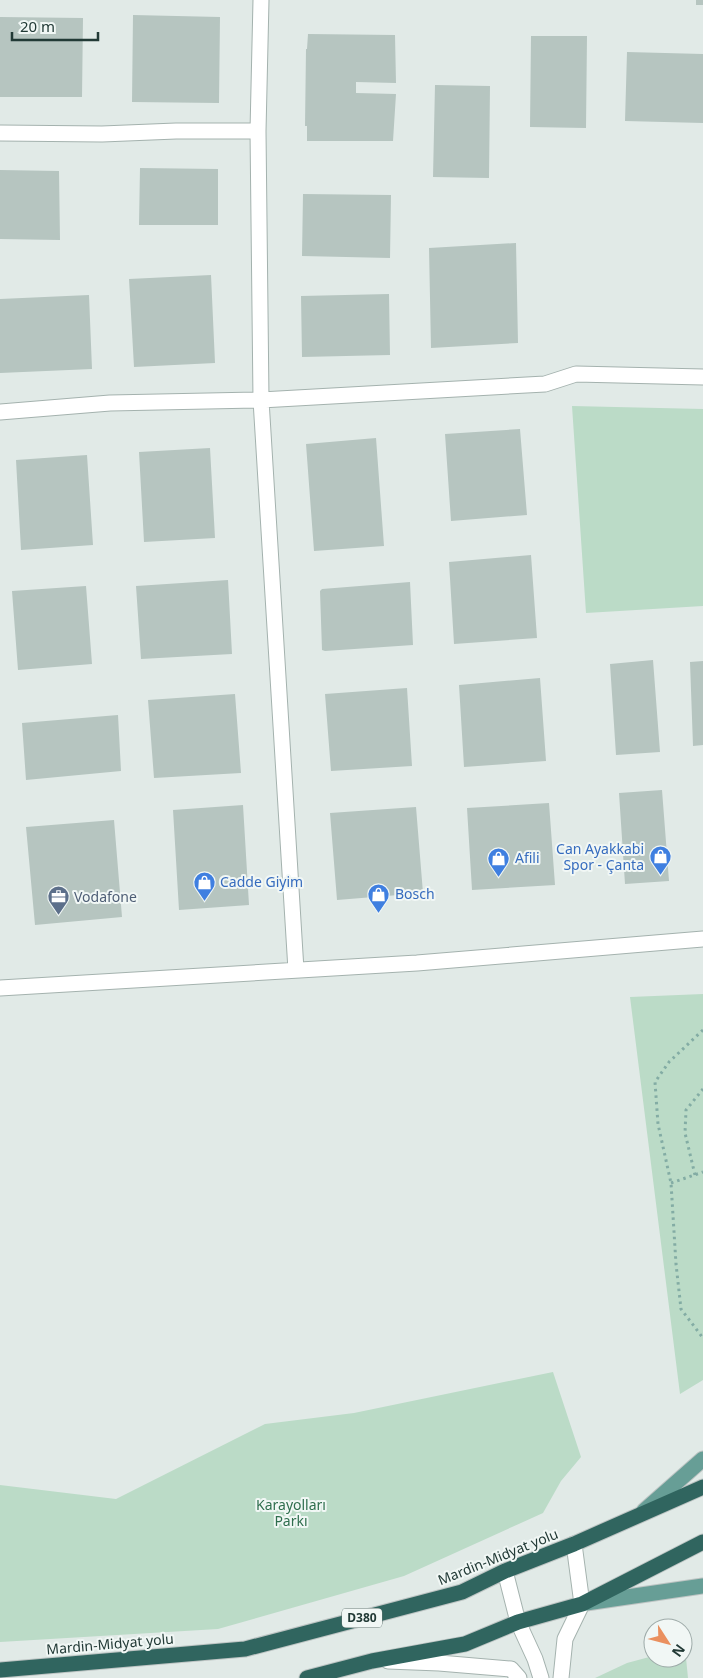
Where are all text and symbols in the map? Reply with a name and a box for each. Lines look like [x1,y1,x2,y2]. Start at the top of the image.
scale bar [12,10,99,42]
text: 20 m [20,16,55,36]
place label: Can Ayakkabi Spor - Çanta [556,839,644,874]
shop icon: Can Ayakkabi Spor - Çanta [648,845,672,876]
shop icon: Afili [487,846,511,877]
place label: Afili [515,848,540,867]
shop icon: Cadde Giyim [192,870,216,901]
place label: Cadde Giyim [220,872,303,891]
shop icon: Bosch [367,882,391,913]
place label: Bosch [395,884,435,903]
office icon: Vodafone [46,885,70,916]
place label: Vodafone [74,887,137,906]
park label: Karayolları Parkı [256,1495,326,1530]
street label: Mardin-Midyat yolu [435,1524,561,1589]
road number: D380 [342,1609,382,1628]
north arrow [643,1618,693,1668]
street label: Mardin-Midyat yolu [45,1628,175,1659]
text: N [668,1641,690,1661]

